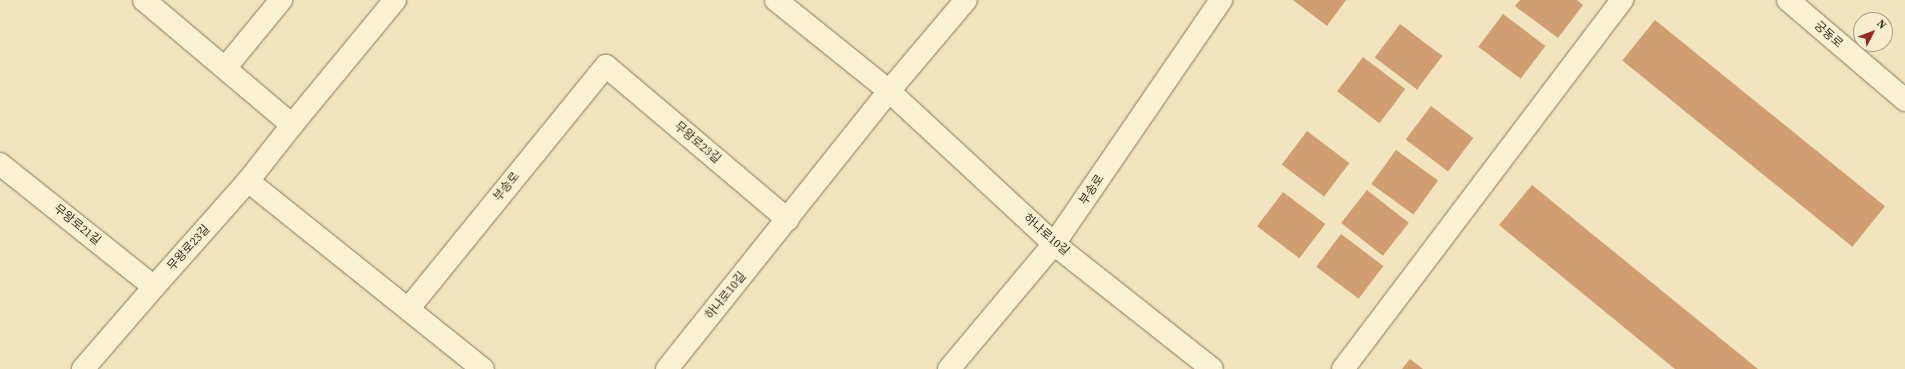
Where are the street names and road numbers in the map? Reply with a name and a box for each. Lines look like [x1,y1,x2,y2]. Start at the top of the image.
street label: 궁동로 [1811,19,1845,51]
street label: 무왕로23길 [671,119,723,167]
street label: 부송로 [491,170,523,204]
street label: 부송로 [1077,172,1107,208]
street label: 무왕로21길 [51,202,103,248]
street label: 하나로10길 [1020,211,1072,259]
street label: 무왕로23길 [165,222,213,274]
street label: 하나로10길 [703,270,749,322]

